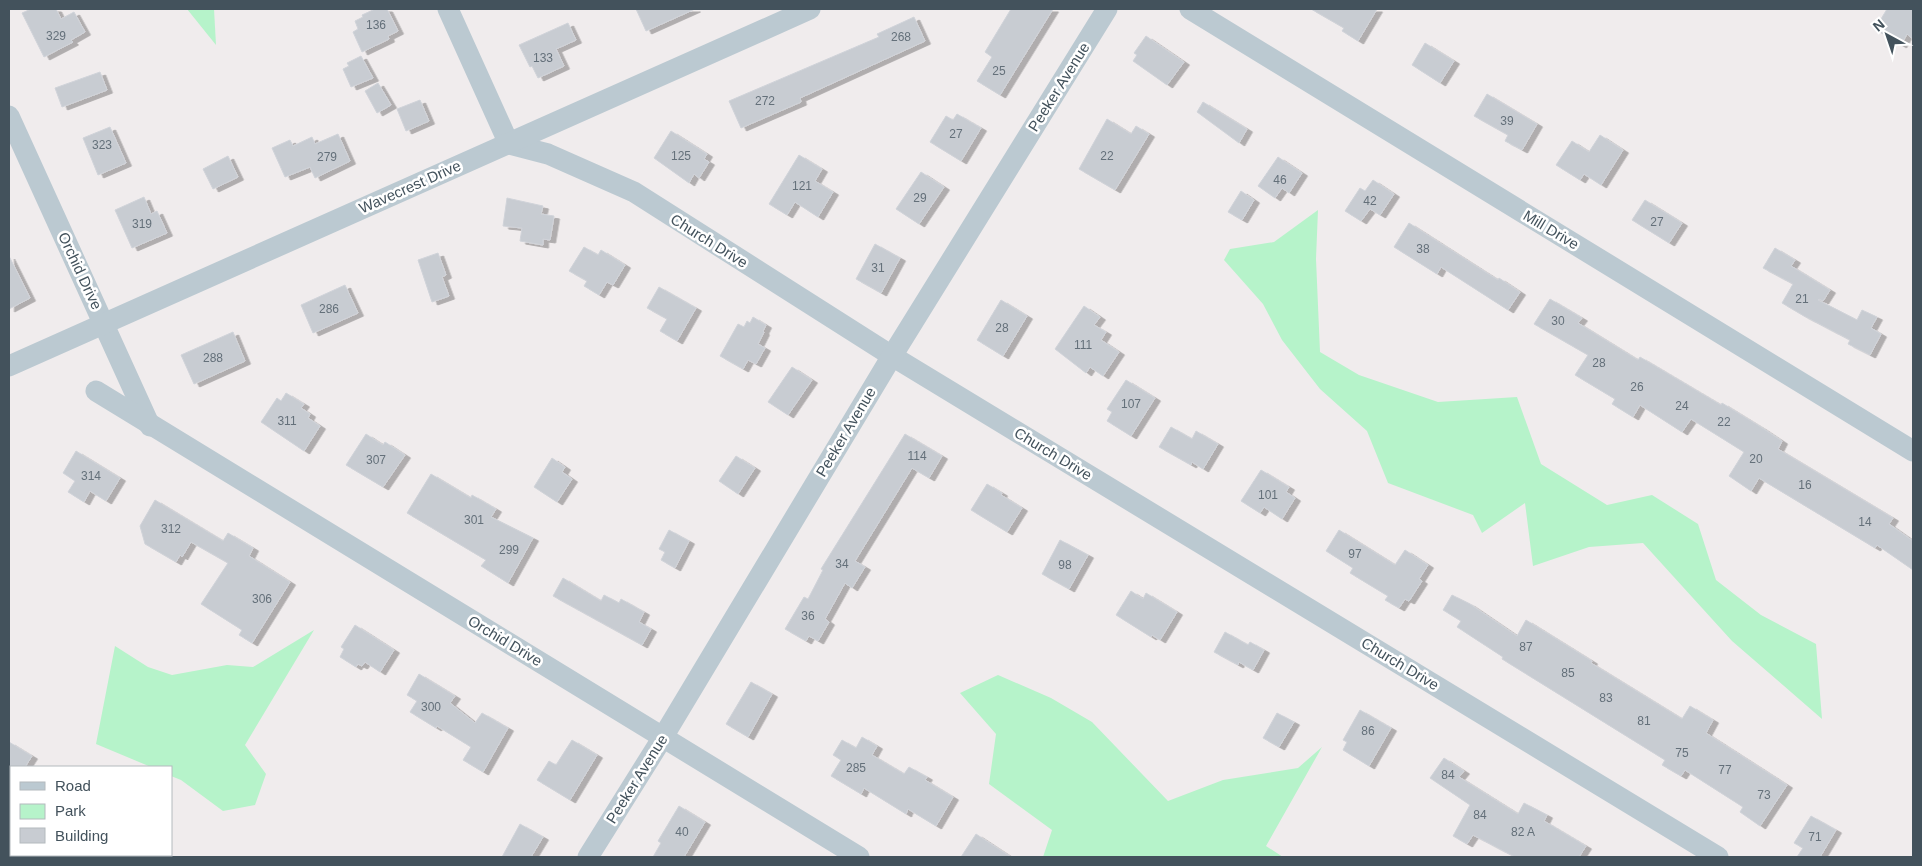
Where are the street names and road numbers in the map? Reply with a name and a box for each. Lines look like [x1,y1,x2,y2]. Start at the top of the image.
street label: Peeker Avenue [1024,39,1093,134]
street label: Wavecrest Drive [356,157,463,217]
street label: Mill Drive [1520,206,1582,253]
street label: Church Drive [668,210,751,271]
street label: Orchid Drive [55,229,106,312]
street label: Peeker Avenue [812,384,879,480]
street label: Church Drive [1011,424,1095,483]
street label: Orchid Drive [465,612,545,669]
street label: Church Drive [1358,634,1442,693]
street label: Peeker Avenue [602,731,671,826]

